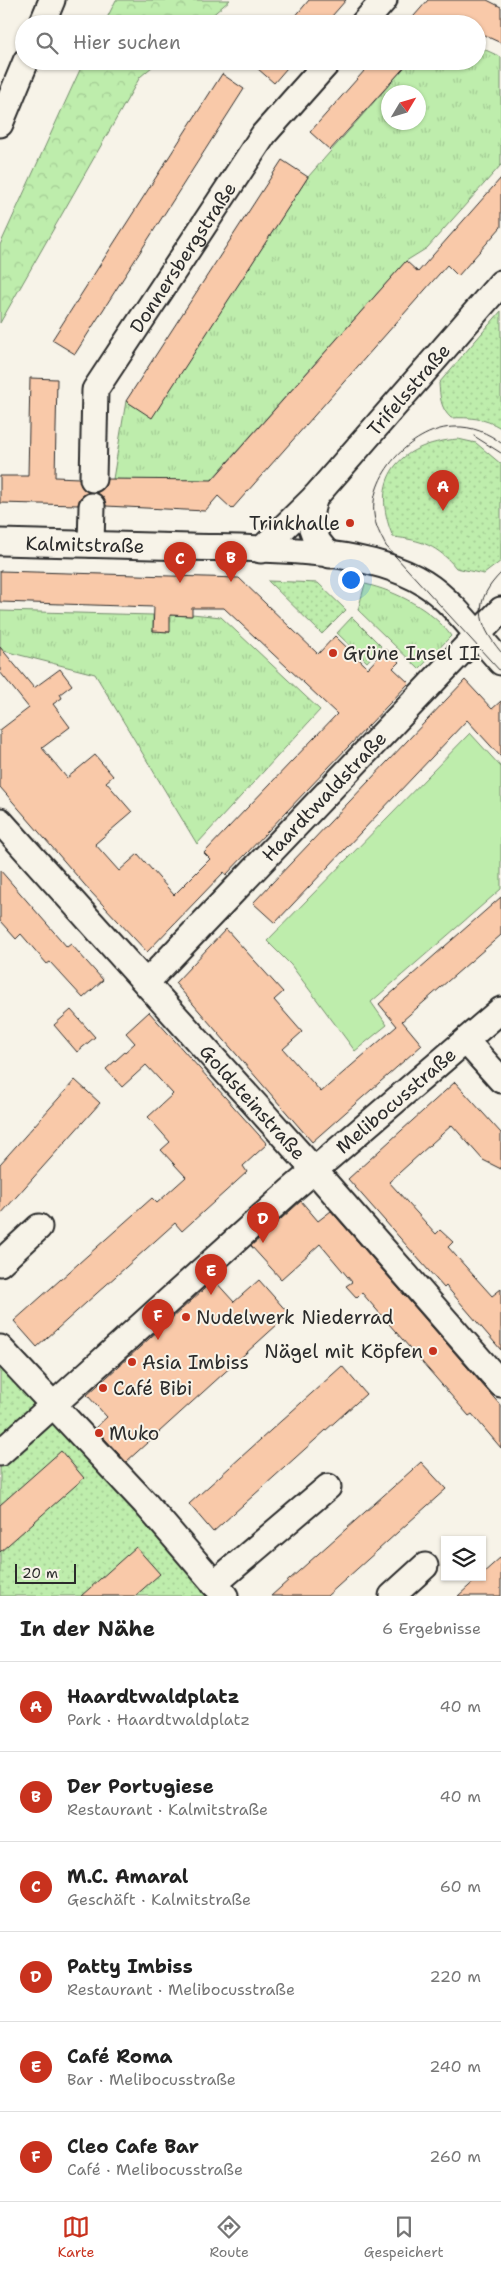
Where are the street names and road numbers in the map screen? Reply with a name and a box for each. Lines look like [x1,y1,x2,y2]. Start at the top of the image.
street label: Donnersbergstraße [124,177,242,338]
street label: Trifelsstraße [362,338,456,441]
street label: Kalmitstraße [25,531,145,559]
street label: Haardtwaldstraße [256,726,392,867]
street label: Goldsteinstraße [194,1039,311,1165]
street label: Melibocusstraße [331,1042,461,1159]

